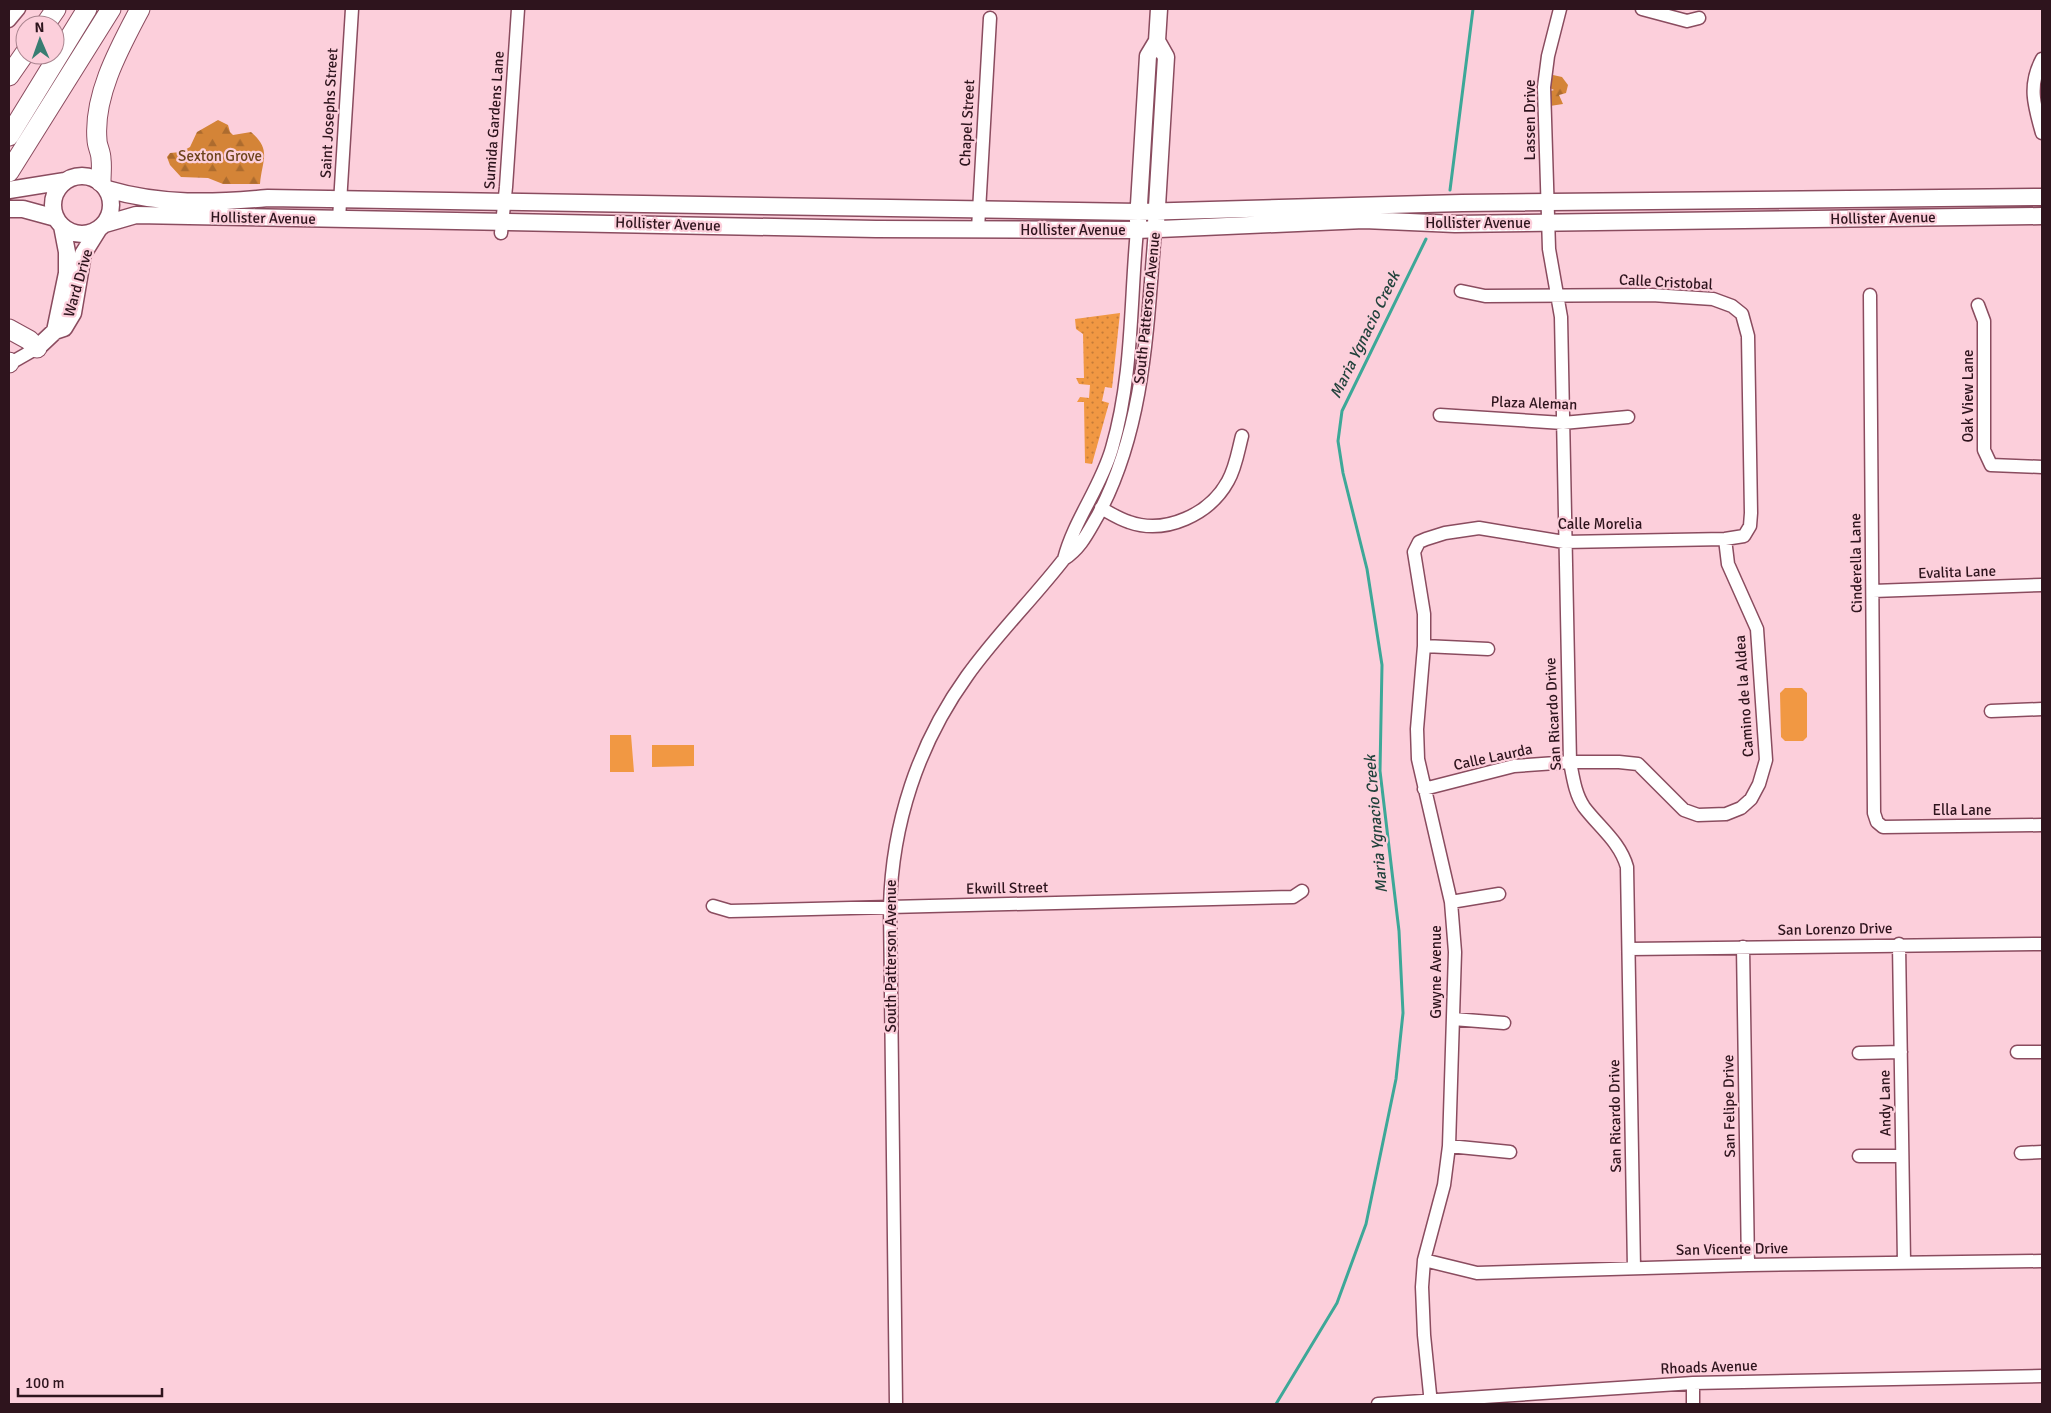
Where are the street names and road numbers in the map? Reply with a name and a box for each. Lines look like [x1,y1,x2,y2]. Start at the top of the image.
street label: Saint Josephs Street [317,47,341,179]
street label: Sumida Gardens Lane [480,50,508,190]
street label: Chapel Street [956,79,978,167]
street label: Lassen Drive [1521,80,1539,160]
street label: Hollister Avenue [210,208,316,228]
street label: Hollister Avenue [1830,208,1936,228]
street label: Hollister Avenue [615,213,721,235]
street label: Hollister Avenue [1425,214,1531,232]
street label: Hollister Avenue [1020,221,1126,239]
street label: South Patterson Avenue [1130,231,1164,385]
street label: Ward Drive [60,247,96,319]
street label: Calle Cristobal [1618,271,1714,293]
street label: Oak View Lane [1959,349,1977,443]
street label: Plaza Aleman [1490,392,1578,414]
street label: Cinderella Lane [1846,513,1866,613]
street label: Calle Morelia [1558,515,1642,533]
street label: Evalita Lane [1918,562,1996,582]
street label: Camino de la Aldea [1731,634,1757,758]
street label: San Ricardo Drive [1541,657,1565,771]
street label: Calle Laurda [1452,740,1534,774]
street label: Ella Lane [1932,801,1992,819]
street label: Ekwill Street [966,878,1048,898]
street label: South Patterson Avenue [882,880,900,1032]
street label: San Lorenzo Drive [1777,919,1893,939]
street label: Gwyne Avenue [1427,925,1445,1019]
street label: San Felipe Drive [1719,1054,1739,1158]
street label: San Ricardo Drive [1605,1059,1625,1173]
street label: Andy Lane [1875,1070,1895,1136]
street label: San Vicente Drive [1676,1239,1788,1259]
street label: Rhoads Avenue [1660,1356,1758,1378]

